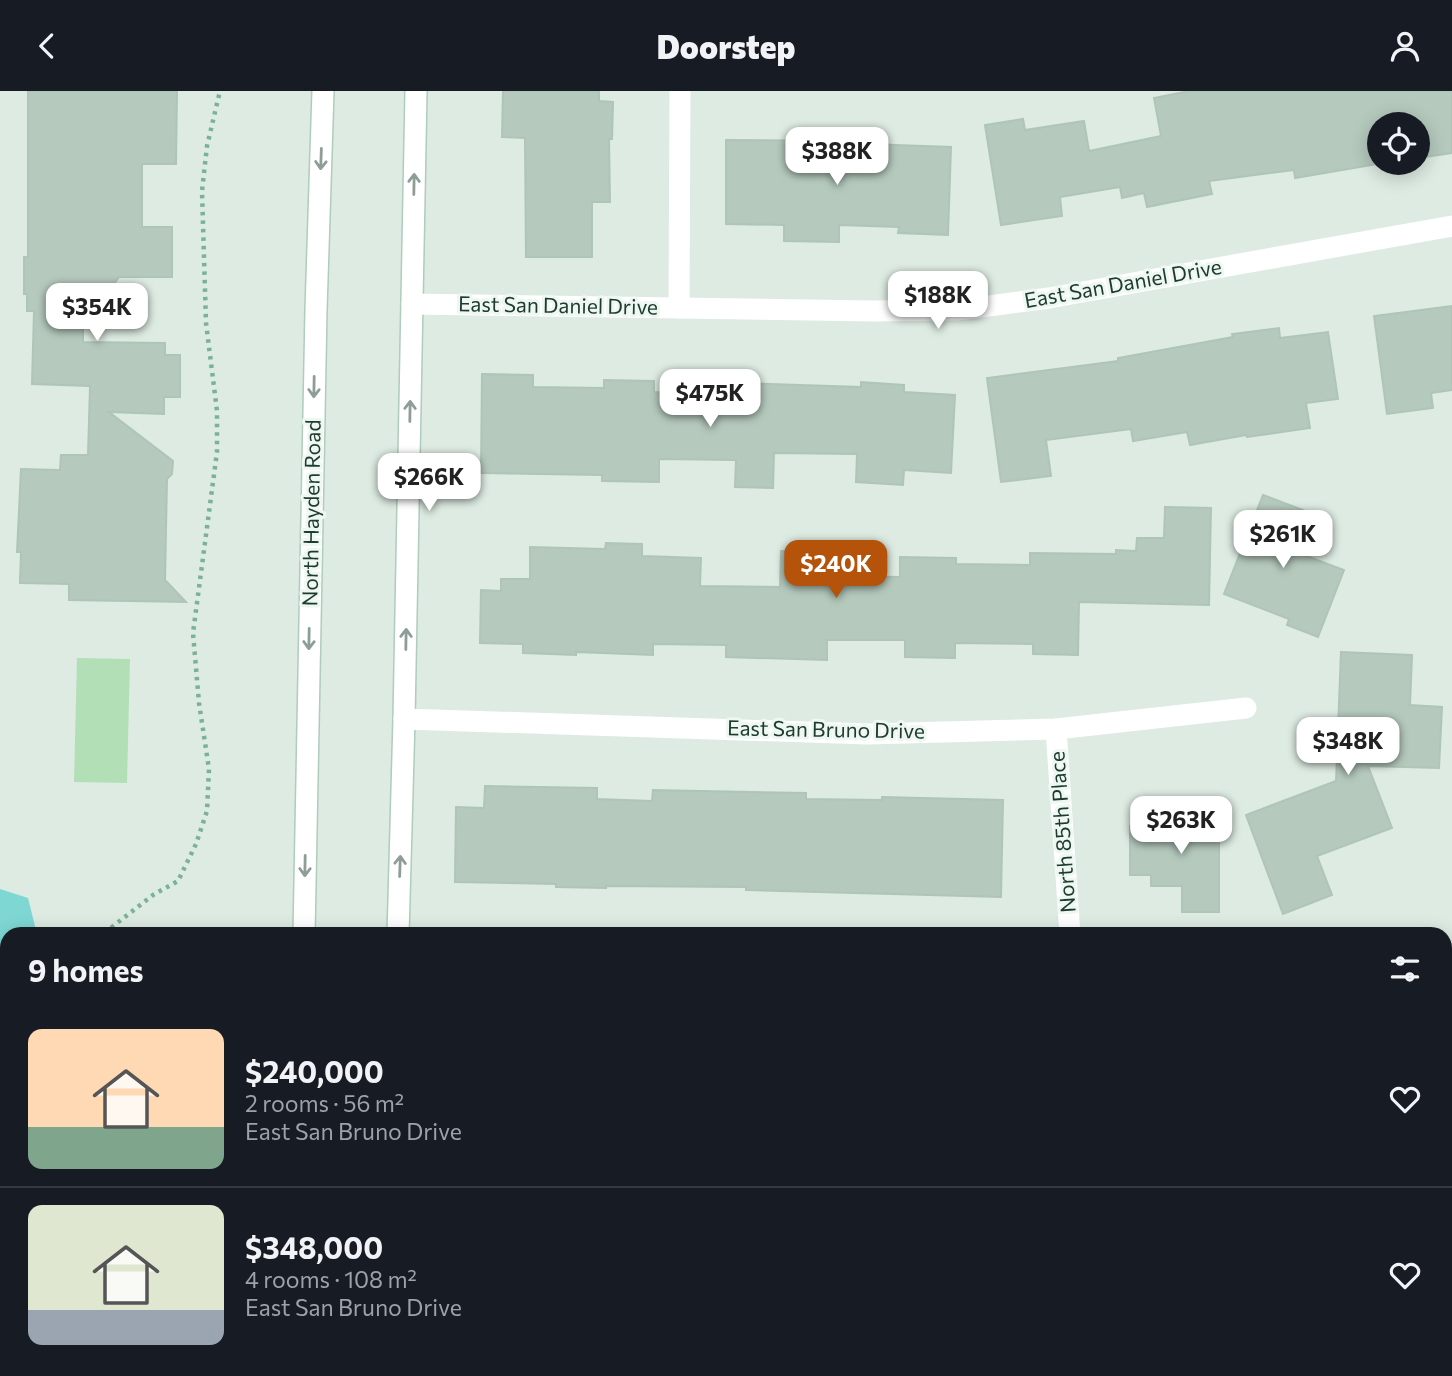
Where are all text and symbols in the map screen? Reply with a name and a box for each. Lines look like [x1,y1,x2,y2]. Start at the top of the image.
text: Doorstep [656,26,796,66]
icon: back [28,27,66,65]
icon: person [1386,27,1424,65]
map controls [1367,112,1430,175]
button: locate [1367,112,1430,175]
pin: $388K [788,127,886,187]
text: $388K [801,136,873,164]
one-way arrow [314,147,328,170]
one-way arrow [408,173,421,196]
street label: East San Daniel Drive [1022,253,1223,312]
pin: $188K [889,271,987,331]
text: $188K [904,280,972,308]
pin: $354K [48,283,146,343]
street label: East San Daniel Drive [458,290,658,319]
text: $354K [62,292,132,320]
pin: $475K [661,369,759,429]
one-way arrow [308,375,321,398]
text: $475K [676,378,744,406]
one-way arrow [404,400,417,423]
street label: North Hayden Road [296,419,325,607]
pin: $266K [380,453,478,513]
text: $266K [394,462,464,490]
pin: $261K [1234,511,1332,570]
text: $261K [1250,519,1316,547]
pin: $240K [787,540,885,600]
text: $240K [800,549,872,577]
one-way arrow [303,627,316,650]
one-way arrow [399,628,413,651]
street label: East San Bruno Drive [727,714,925,743]
pin: $348K [1299,717,1397,777]
text: $348K [1312,726,1384,754]
street label: North 85th Place [1043,750,1080,914]
pin: $263K [1132,797,1230,856]
text: $263K [1146,805,1216,833]
one-way arrow [298,854,312,877]
one-way arrow [393,855,406,878]
icon: filters [1386,950,1424,988]
text: 9 homes [28,951,143,988]
text: $240,000 [245,1052,384,1089]
icon: home [84,1057,168,1141]
icon: heart [1386,1080,1424,1118]
text: 2 rooms · 56 m² [245,1089,404,1117]
text: East San Bruno Drive [245,1117,462,1145]
text: $348,000 [245,1228,383,1265]
icon: home [84,1233,168,1317]
icon: heart [1386,1256,1424,1294]
text: 4 rooms · 108 m² [245,1265,417,1293]
text: East San Bruno Drive [245,1293,462,1321]

